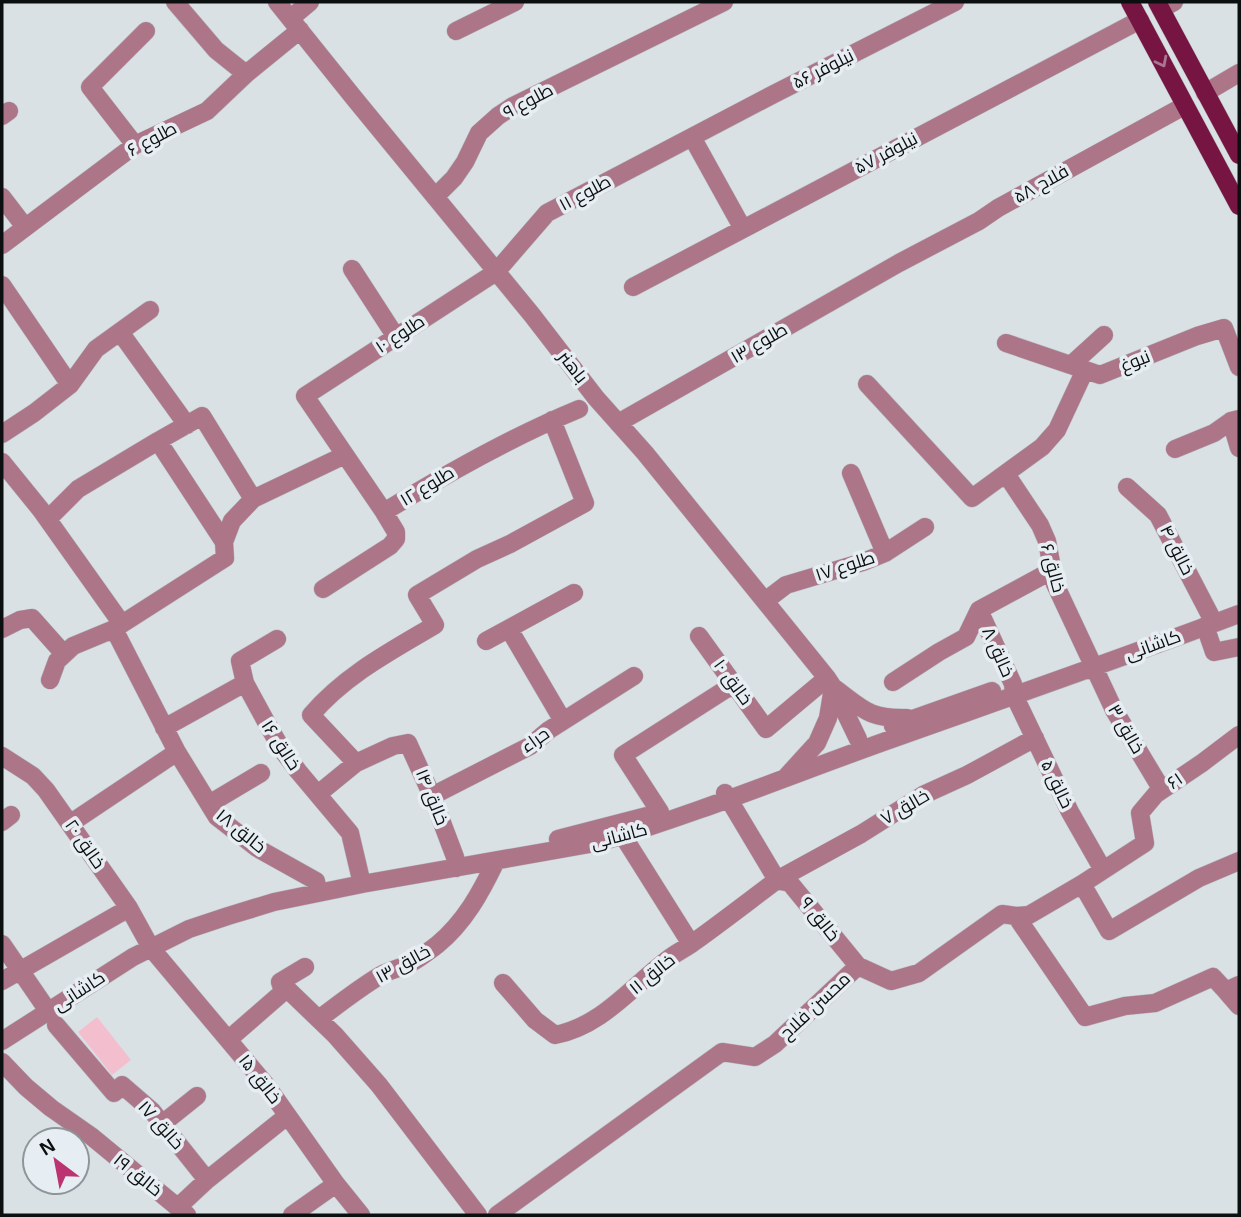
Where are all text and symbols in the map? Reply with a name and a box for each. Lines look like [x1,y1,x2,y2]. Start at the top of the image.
street label: نیلوفر ۵۶ [789,45,857,94]
one-way arrow [1153,55,1167,67]
street label: طلوع ۹ [500,80,557,124]
street label: طلوع ۶ [124,118,181,162]
street label: نیلوفر ۵۷ [851,128,921,179]
street label: فلاح ۵۸ [1010,161,1073,209]
street label: طلوع ۱۱ [556,171,615,217]
street label: طلوع ۱۰ [372,311,429,359]
street label: طلوع ۱۳ [727,319,792,369]
street label: باهنر [553,346,592,388]
street label: نبوغ [1117,346,1154,378]
street label: طلوع ۱۲ [396,462,459,512]
street label: خالق ۴ [1154,522,1198,579]
street label: خالق ۶ [1035,541,1069,595]
street label: طلوع ۱۷ [813,547,878,587]
street label: خالق ۸ [976,624,1018,681]
street label: کاشانی [1123,626,1184,665]
street label: خالق ۱۰ [708,655,756,710]
street label: خالق ۳ [1102,701,1148,758]
street label: خالق ۱۶ [256,716,305,775]
street label: حراء [517,723,554,758]
street label: خالق ۵ [1035,757,1077,812]
street label: خالق ۱۴ [410,766,452,829]
street label: ۶۱ [1164,769,1186,793]
street label: خالق ۷ [877,785,934,831]
street label: خالق ۱۸ [211,805,270,859]
street label: خالق ۲۰ [59,816,109,874]
street label: کاشانی [589,819,650,854]
street label: خالق ۹ [795,893,844,946]
street label: خالق ۱۳ [372,941,435,989]
street label: خالق ۱۱ [625,950,680,1000]
street label: کاشانی [49,967,109,1016]
street label: محسن فلاح [776,968,856,1045]
street label: خالق ۱۵ [233,1050,285,1109]
street label: خالق ۱۷ [133,1097,188,1155]
north arrow [21,1126,91,1196]
text: N [36,1134,59,1160]
street label: خالق ۱۹ [109,1150,166,1202]

